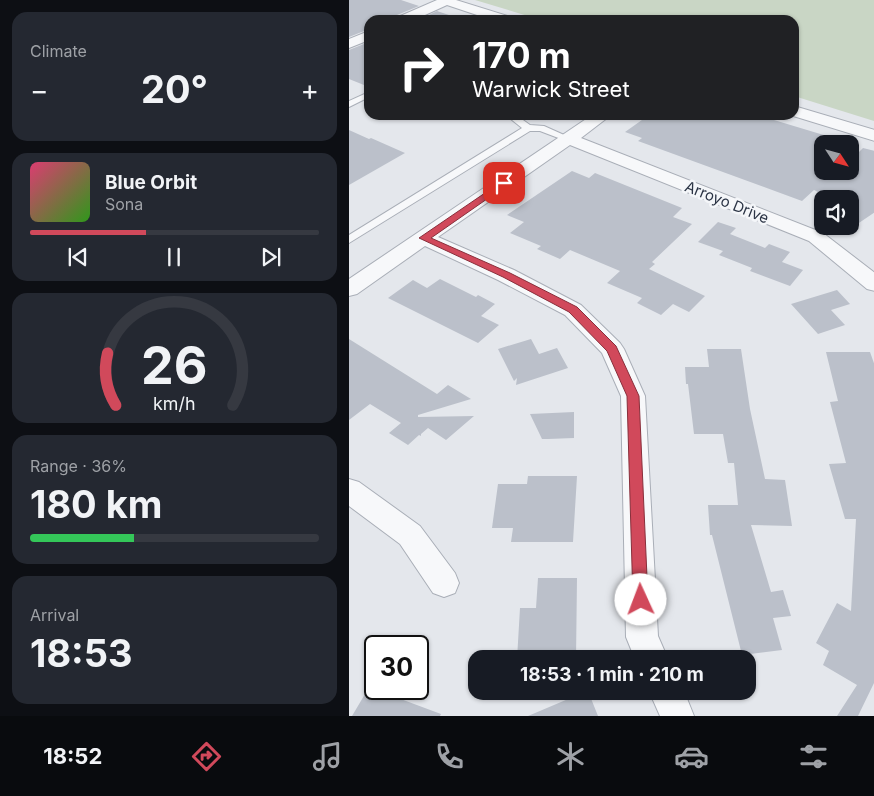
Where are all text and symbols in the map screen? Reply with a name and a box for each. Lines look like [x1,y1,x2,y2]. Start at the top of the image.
text: 170 m [472,34,571,76]
icon: right [389,35,454,100]
text: Climate [30,41,87,61]
text: 20° [141,66,208,112]
text: − [30,73,49,107]
text: + [300,73,319,107]
text: Warwick Street [472,76,630,102]
north arrow [814,135,859,180]
map controls [814,135,859,235]
pin [483,162,525,204]
icon: arrive [490,169,518,197]
text: Blue Orbit [105,171,197,194]
street label: Arroyo Drive [682,177,772,227]
button: sound [814,190,859,235]
text: Sona [105,194,143,214]
icon: previous [64,243,92,271]
icon: pause [160,243,188,271]
icon: next [257,243,285,271]
text: 26 [141,334,208,397]
text: km/h [153,393,196,414]
text: Range · 36% [30,456,127,476]
text: 180 km [30,481,162,527]
position arrow [614,573,666,625]
text: Arrival [30,605,79,625]
text: 18:53 [30,630,133,676]
speed limit sign: 30 [364,635,429,700]
text: 18:53 · 1 min · 210 m [520,663,704,686]
icon: directions [189,739,224,774]
icon: music [310,739,345,774]
icon: phone [432,739,467,774]
icon: climate [553,739,588,774]
icon: car [674,739,709,774]
icon: filters [796,739,831,774]
text: 18:52 [43,743,102,769]

